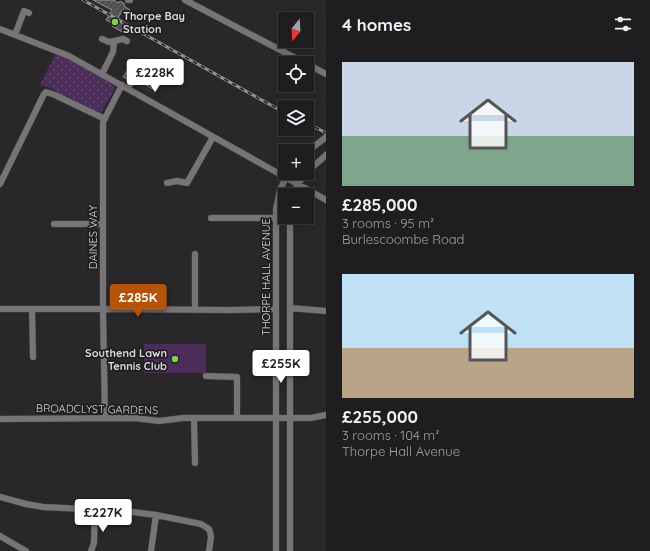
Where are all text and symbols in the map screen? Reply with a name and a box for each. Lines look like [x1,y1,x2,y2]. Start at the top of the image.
place label: Thorpe Bay Station [123,9,185,36]
north arrow [278,12,314,48]
map controls [278,12,314,224]
icon: filters [612,13,634,35]
text: 4 homes [342,14,411,35]
marker: Thorpe Bay Station [110,17,120,27]
button: locate [278,56,314,92]
pin: £228K [127,59,183,93]
text: £228K [136,64,174,80]
icon: home [452,88,524,160]
button: layers [278,100,314,136]
button: + [278,144,314,180]
button: − [278,188,314,224]
text: £285,000 [342,194,417,215]
street label: DAINES WAY [86,205,100,269]
text: 3 rooms · 95 m² [342,215,434,231]
street label: THORPE HALL AVENUE [259,218,273,336]
text: Burlescoombe Road [342,231,465,247]
pin: £285K [110,284,166,318]
text: £285K [119,289,157,305]
icon: home [452,300,524,372]
place label: Southend Lawn Tennis Club [85,346,167,373]
pin: £255K [253,350,309,384]
marker: Southend Lawn Tennis Club [170,354,180,364]
text: £255K [261,355,301,371]
street label: BROADCLYST GARDENS [36,401,158,417]
text: £255,000 [342,406,418,427]
text: 3 rooms · 104 m² [342,427,439,443]
text: Thorpe Hall Avenue [342,443,460,459]
pin: £227K [75,499,131,533]
text: £227K [84,504,122,520]

